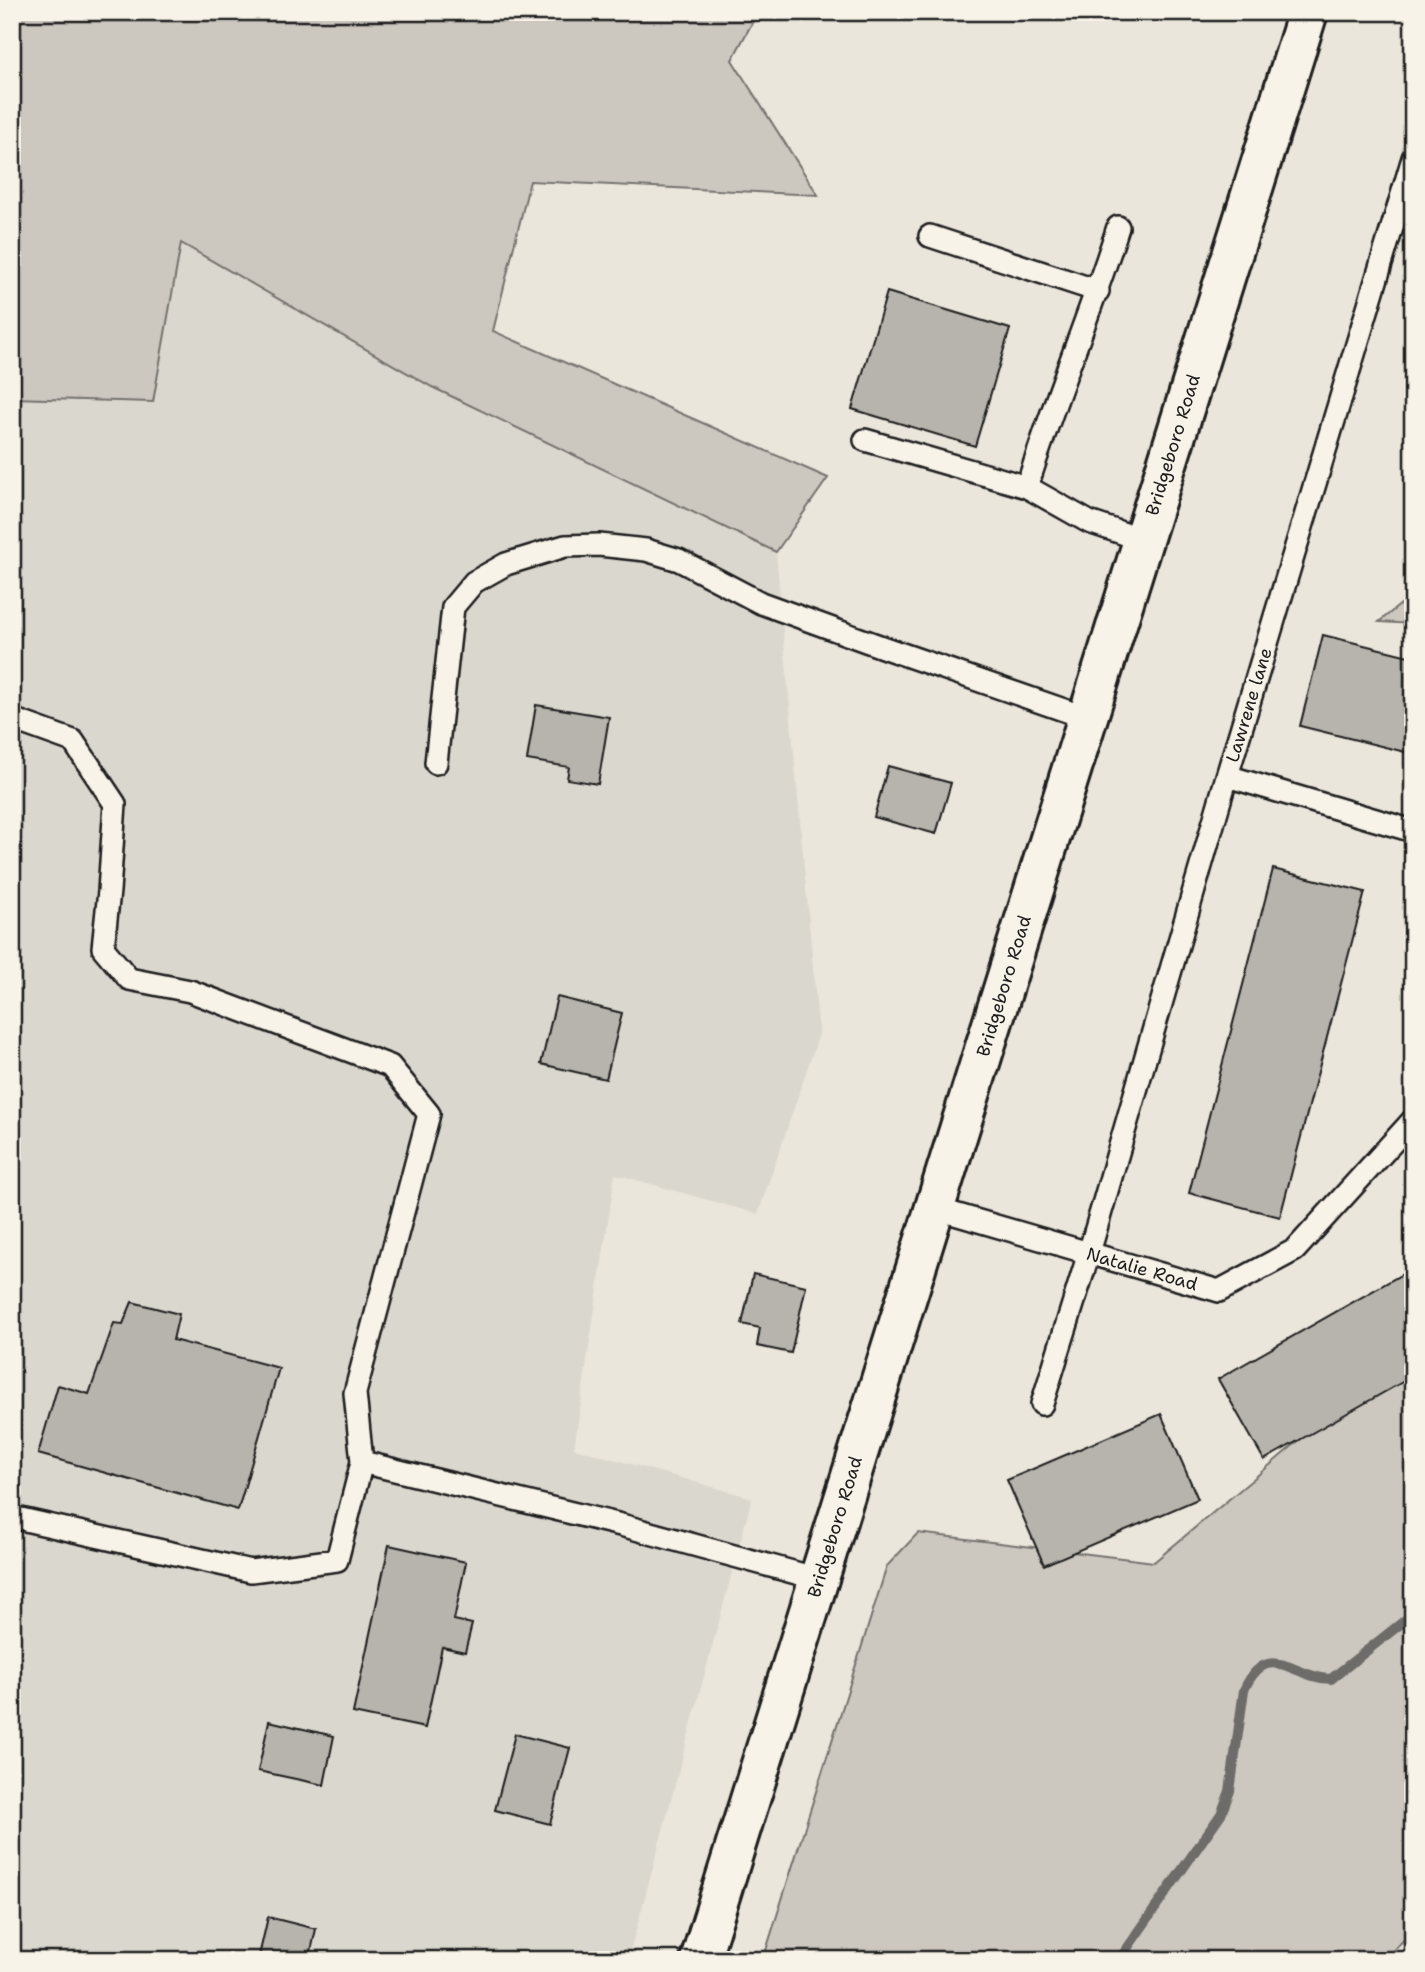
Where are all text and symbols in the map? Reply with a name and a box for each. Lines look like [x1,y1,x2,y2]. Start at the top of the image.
street label: Bridgeboro Road [1140,371,1206,519]
street label: Lawrene lane [1220,645,1278,765]
street label: Bridgeboro Road [971,912,1037,1060]
street label: Natalie Road [1084,1242,1200,1296]
street label: Bridgeboro Road [802,1453,868,1601]

